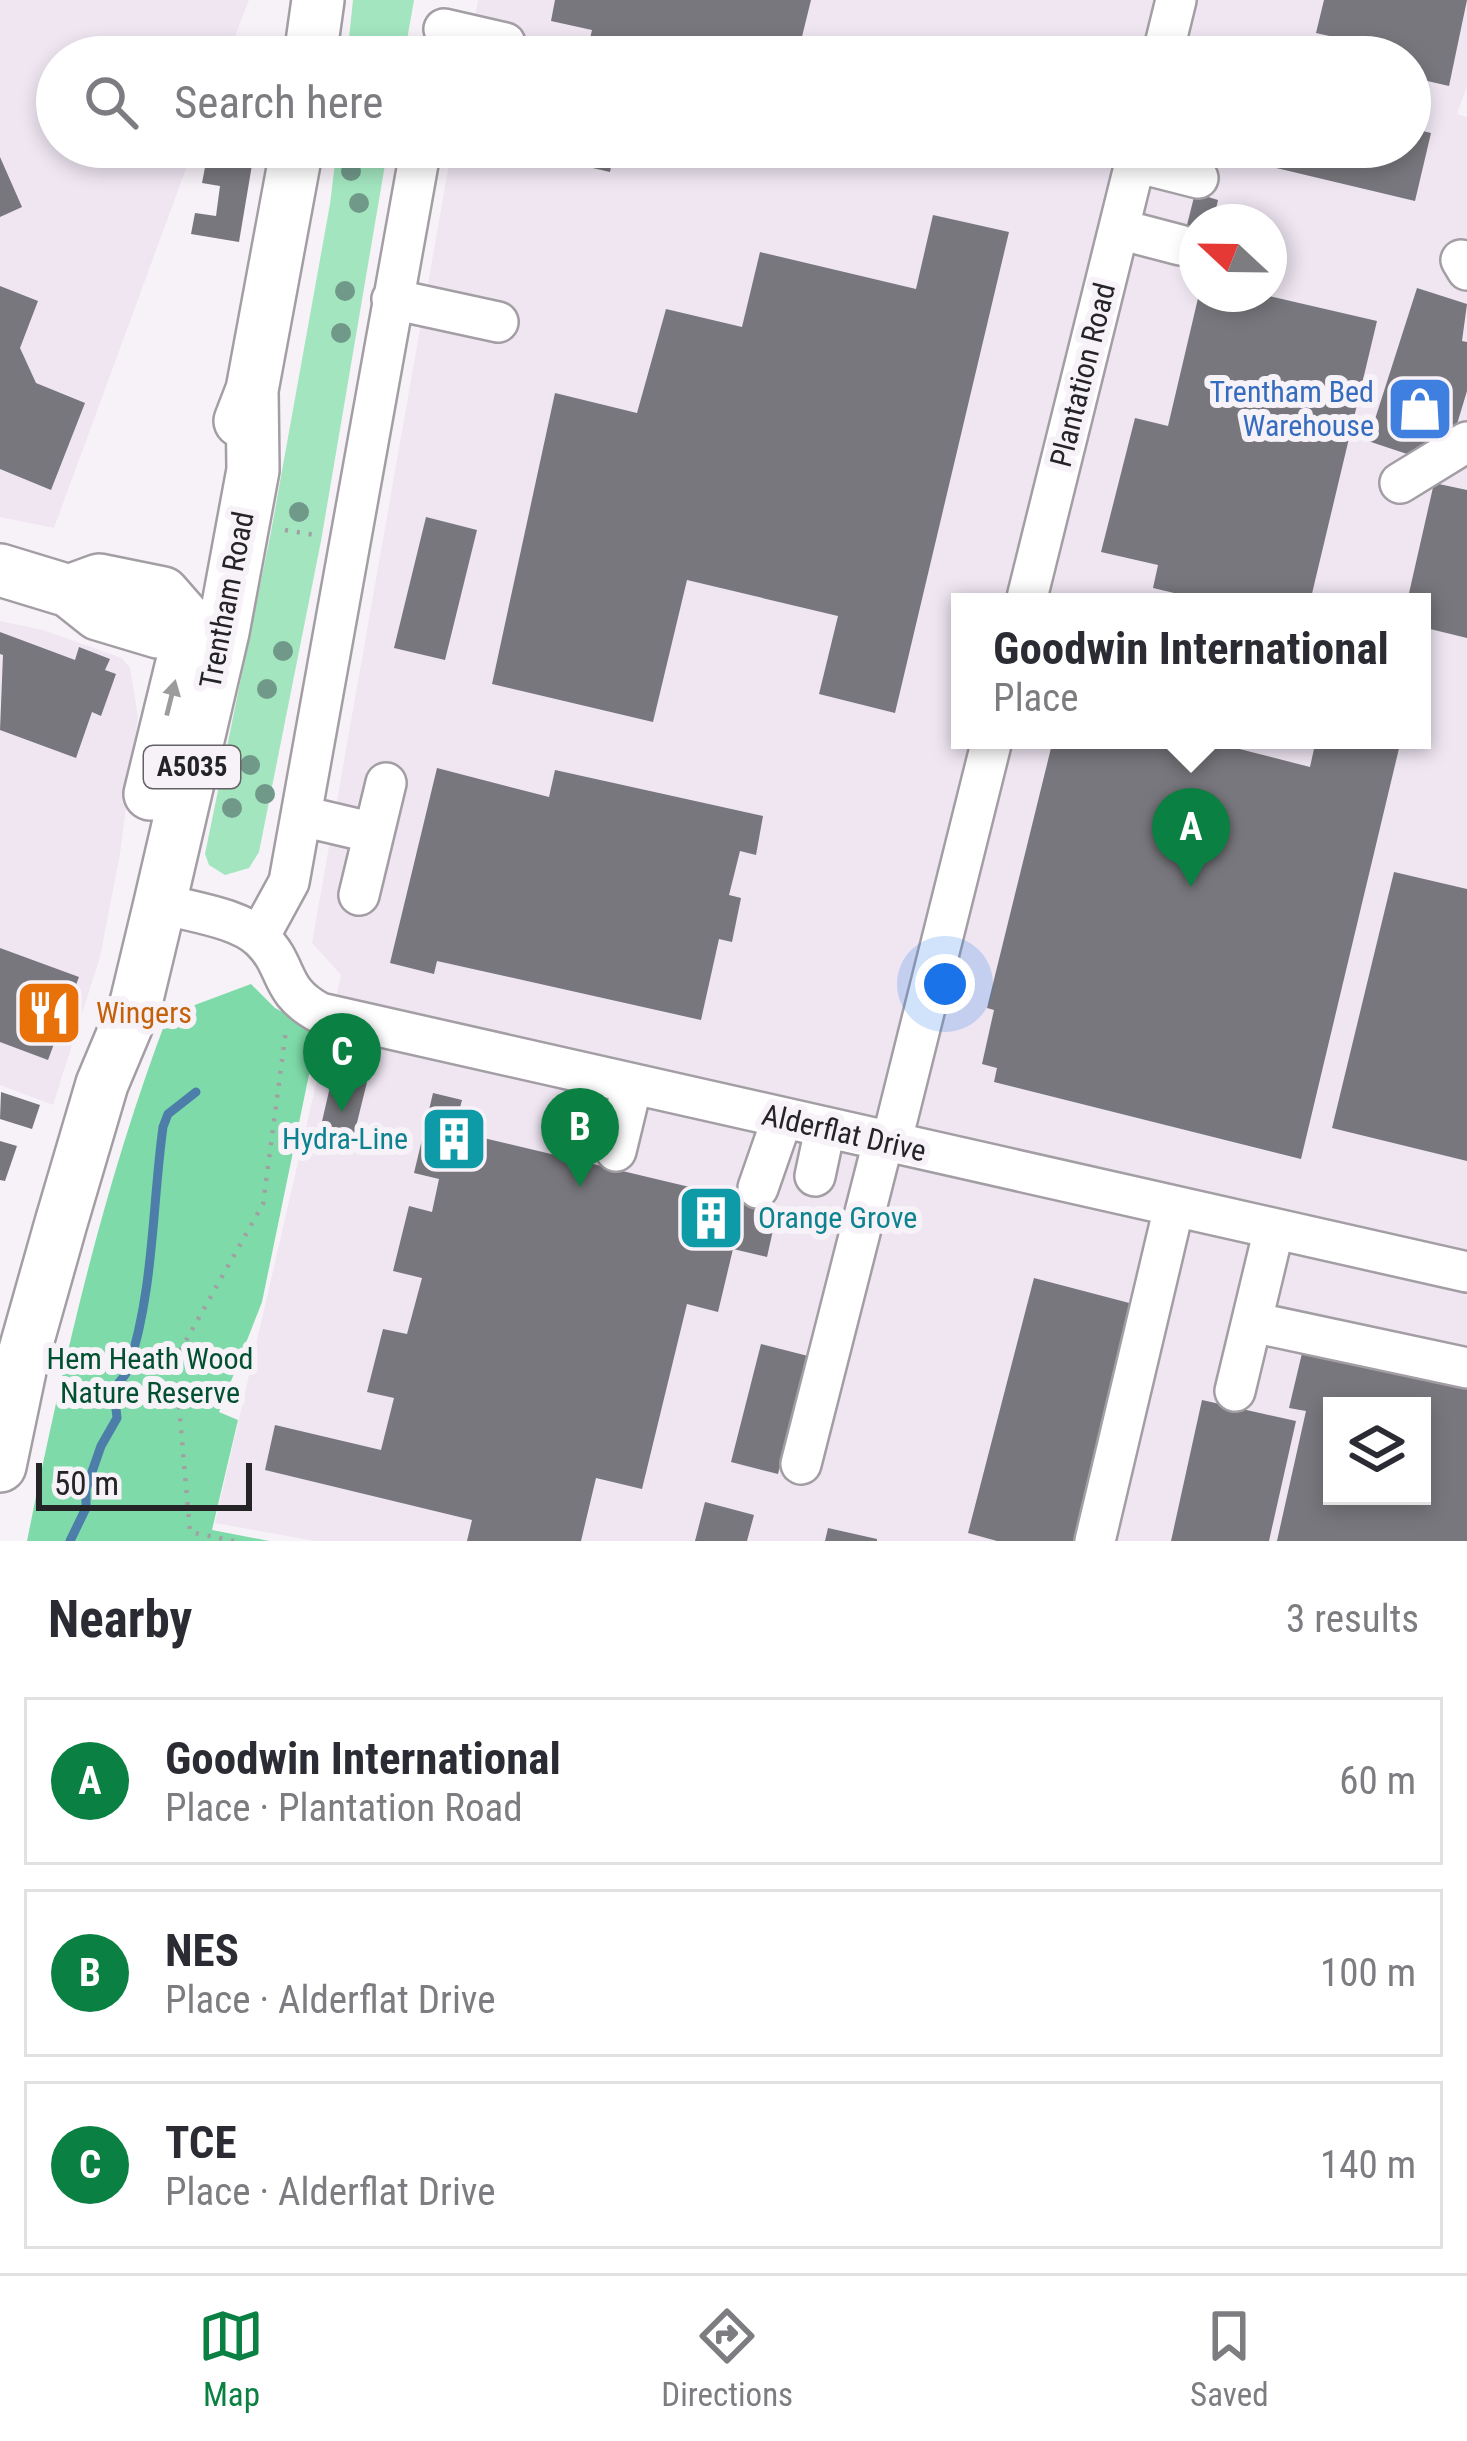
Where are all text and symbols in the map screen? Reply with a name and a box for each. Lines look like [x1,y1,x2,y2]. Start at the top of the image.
search box [36,36,1431,168]
icon: search [78,69,144,135]
text: Search here [174,76,383,129]
north arrow [1179,204,1287,312]
street label: Plantation Road [1043,279,1122,470]
place label: Trentham Bed Warehouse [1209,374,1374,443]
shop icon: Trentham Bed Warehouse [1385,374,1455,444]
street label: Trentham Road [192,509,261,691]
popup [951,593,1431,749]
text: Goodwin International [993,622,1389,675]
text: Place [993,675,1079,721]
one-way arrow [162,679,181,716]
road number: A5035 [144,746,240,788]
pin: A [1152,788,1230,887]
your location [915,954,975,1014]
restaurant icon: Wingers [14,978,84,1048]
place label: Wingers [96,995,192,1030]
pin: C [303,1013,381,1112]
pin: B [541,1088,619,1187]
street label: Alderflat Drive [759,1097,930,1168]
building icon: Hydra-Line [419,1104,489,1174]
place label: Hydra-Line [282,1121,408,1156]
building icon: Orange Grove [676,1183,746,1253]
place label: Orange Grove [758,1200,917,1235]
park label: Hem Heath Wood Nature Reserve [47,1341,253,1410]
map controls [1323,1397,1431,1505]
button: layers [1323,1397,1431,1505]
scale bar [36,1457,252,1510]
text: 50 m [54,1464,119,1503]
text: Nearby [48,1590,192,1649]
text: 3 results [1286,1596,1419,1642]
text: Goodwin International [165,1732,561,1785]
text: A [78,1758,102,1804]
text: 60 m [1339,1758,1416,1804]
text: Place · Plantation Road [165,1785,523,1831]
text: NES [165,1924,239,1977]
text: B [79,1950,101,1996]
text: 100 m [1320,1950,1416,1996]
text: Place · Alderflat Drive [165,1977,496,2023]
text: TCE [165,2116,237,2169]
text: C [79,2142,101,2188]
text: 140 m [1320,2142,1416,2188]
text: Place · Alderflat Drive [165,2169,496,2215]
tab: Map [198,2303,264,2414]
tab: Directions [661,2303,793,2414]
tab: Saved [1190,2303,1269,2414]

